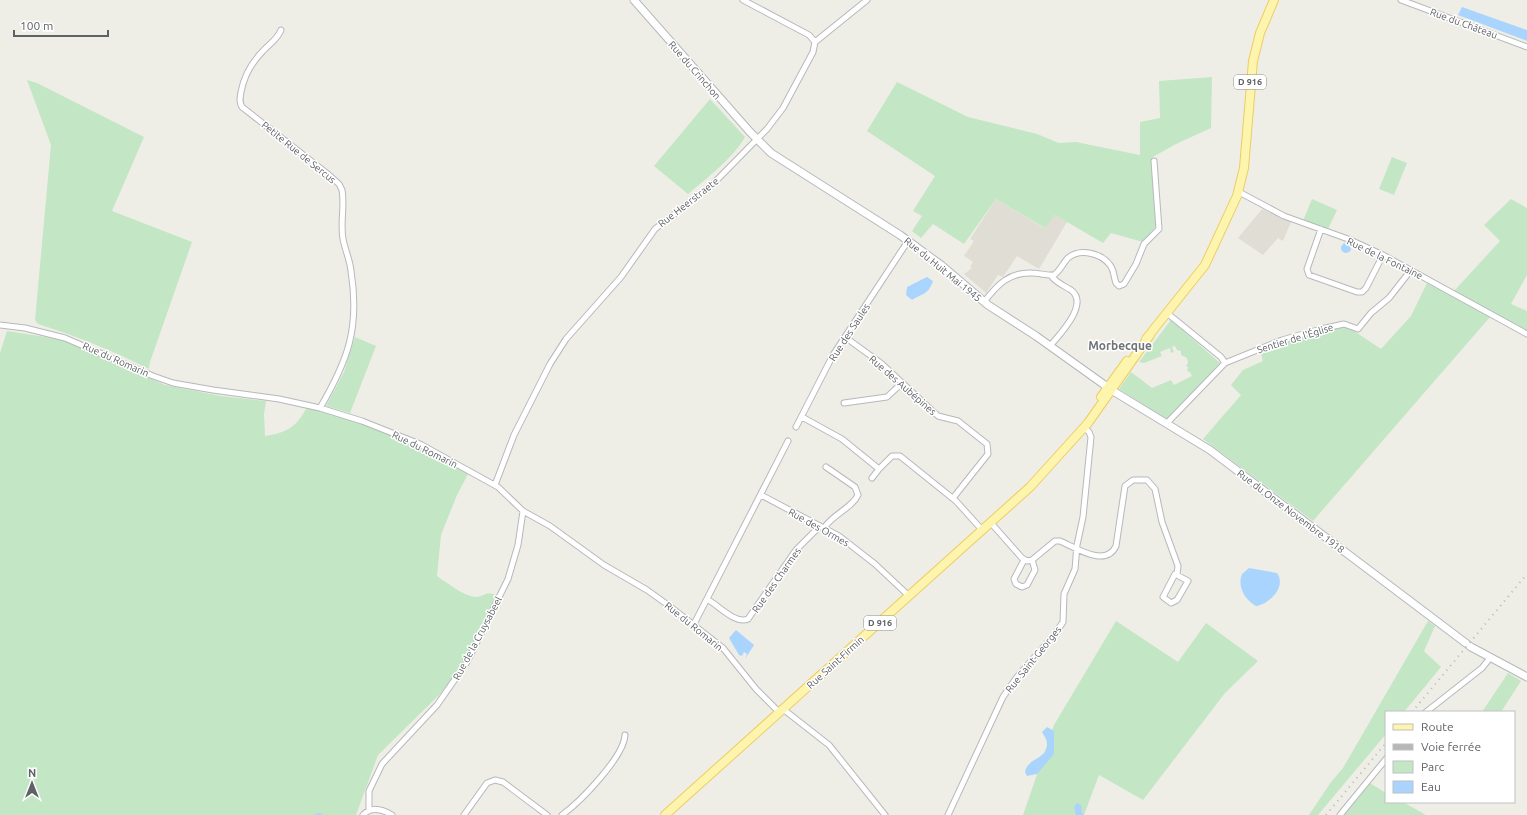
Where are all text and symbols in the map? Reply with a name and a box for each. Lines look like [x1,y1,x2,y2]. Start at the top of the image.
street label: Rue du Château [1429,6,1499,41]
scale bar [14,12,108,38]
text: 100 m [20,19,53,32]
street label: Rue du Crinchon [666,39,723,102]
road number: D 916 [1234,75,1266,89]
street label: Petite Rue de Sercus [259,119,338,186]
street label: Rue Heerstraete [656,175,721,229]
street label: Rue du Huit Mai 1945 [902,235,983,304]
street label: Rue de la Fontaine [1345,235,1424,282]
street label: Rue des Saules [827,301,872,363]
street label: Sentier de l'Église [1255,321,1335,355]
district label: Morbecque [1088,339,1152,352]
street label: Rue du Romarin [81,340,151,379]
street label: Rue des Aubépines [867,353,938,417]
street label: Rue du Romarin [390,429,459,470]
street label: Rue du Onze Novembre 1918 [1235,467,1347,556]
street label: Rue des Ormes [786,506,851,549]
street label: Rue des Charmes [750,546,803,615]
street label: Rue de la Cruysabeel [451,594,504,682]
street label: Rue du Romarin [662,600,725,653]
road number: D 916 [864,616,896,630]
street label: Rue Saint-Georges [1003,624,1064,695]
street label: Rue Saint-Firmin [804,634,866,691]
legend [1385,711,1515,803]
text: Route [1421,720,1454,733]
text: Voie ferrée [1421,740,1481,753]
text: Parc [1421,760,1445,773]
north arrow [12,763,52,803]
text: N [28,767,36,779]
text: Eau [1421,780,1441,793]

